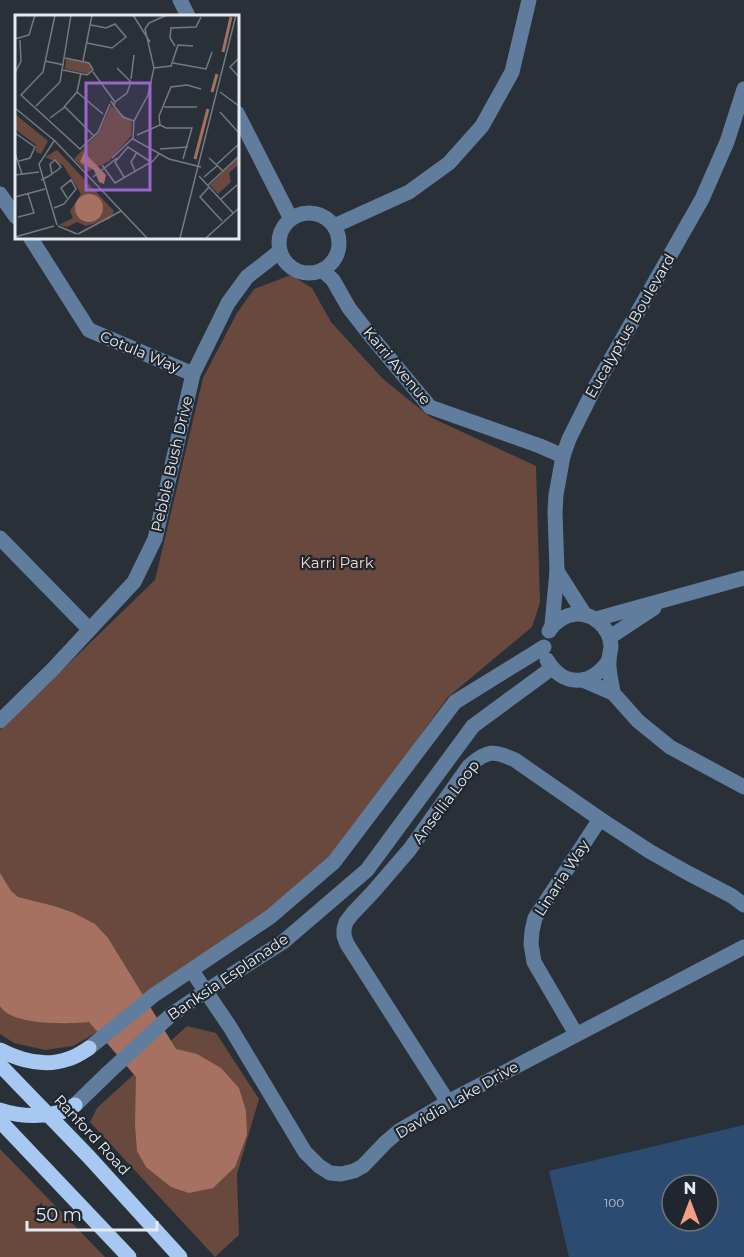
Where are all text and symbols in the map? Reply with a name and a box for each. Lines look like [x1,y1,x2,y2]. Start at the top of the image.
inset map [15,15,238,238]
street label: Eucalyptus Boulevard [580,250,679,401]
street label: Karri Avenue [359,323,435,408]
street label: Cotula Way [97,326,184,377]
street label: Pebble Bush Drive [147,394,196,534]
park label: Karri Park [300,553,374,572]
street label: Ansellia Loop [408,756,483,847]
street label: Linaria Way [530,835,594,919]
street label: Banksia Esplanade [164,929,292,1024]
street label: Davidia Lake Drive [392,1057,522,1143]
street label: Ranford Road [50,1090,135,1179]
north arrow [660,1173,720,1233]
text: N [684,1179,696,1198]
scale bar [27,1194,158,1232]
house number: 100 [604,1195,624,1210]
text: 50 m [36,1204,82,1226]

